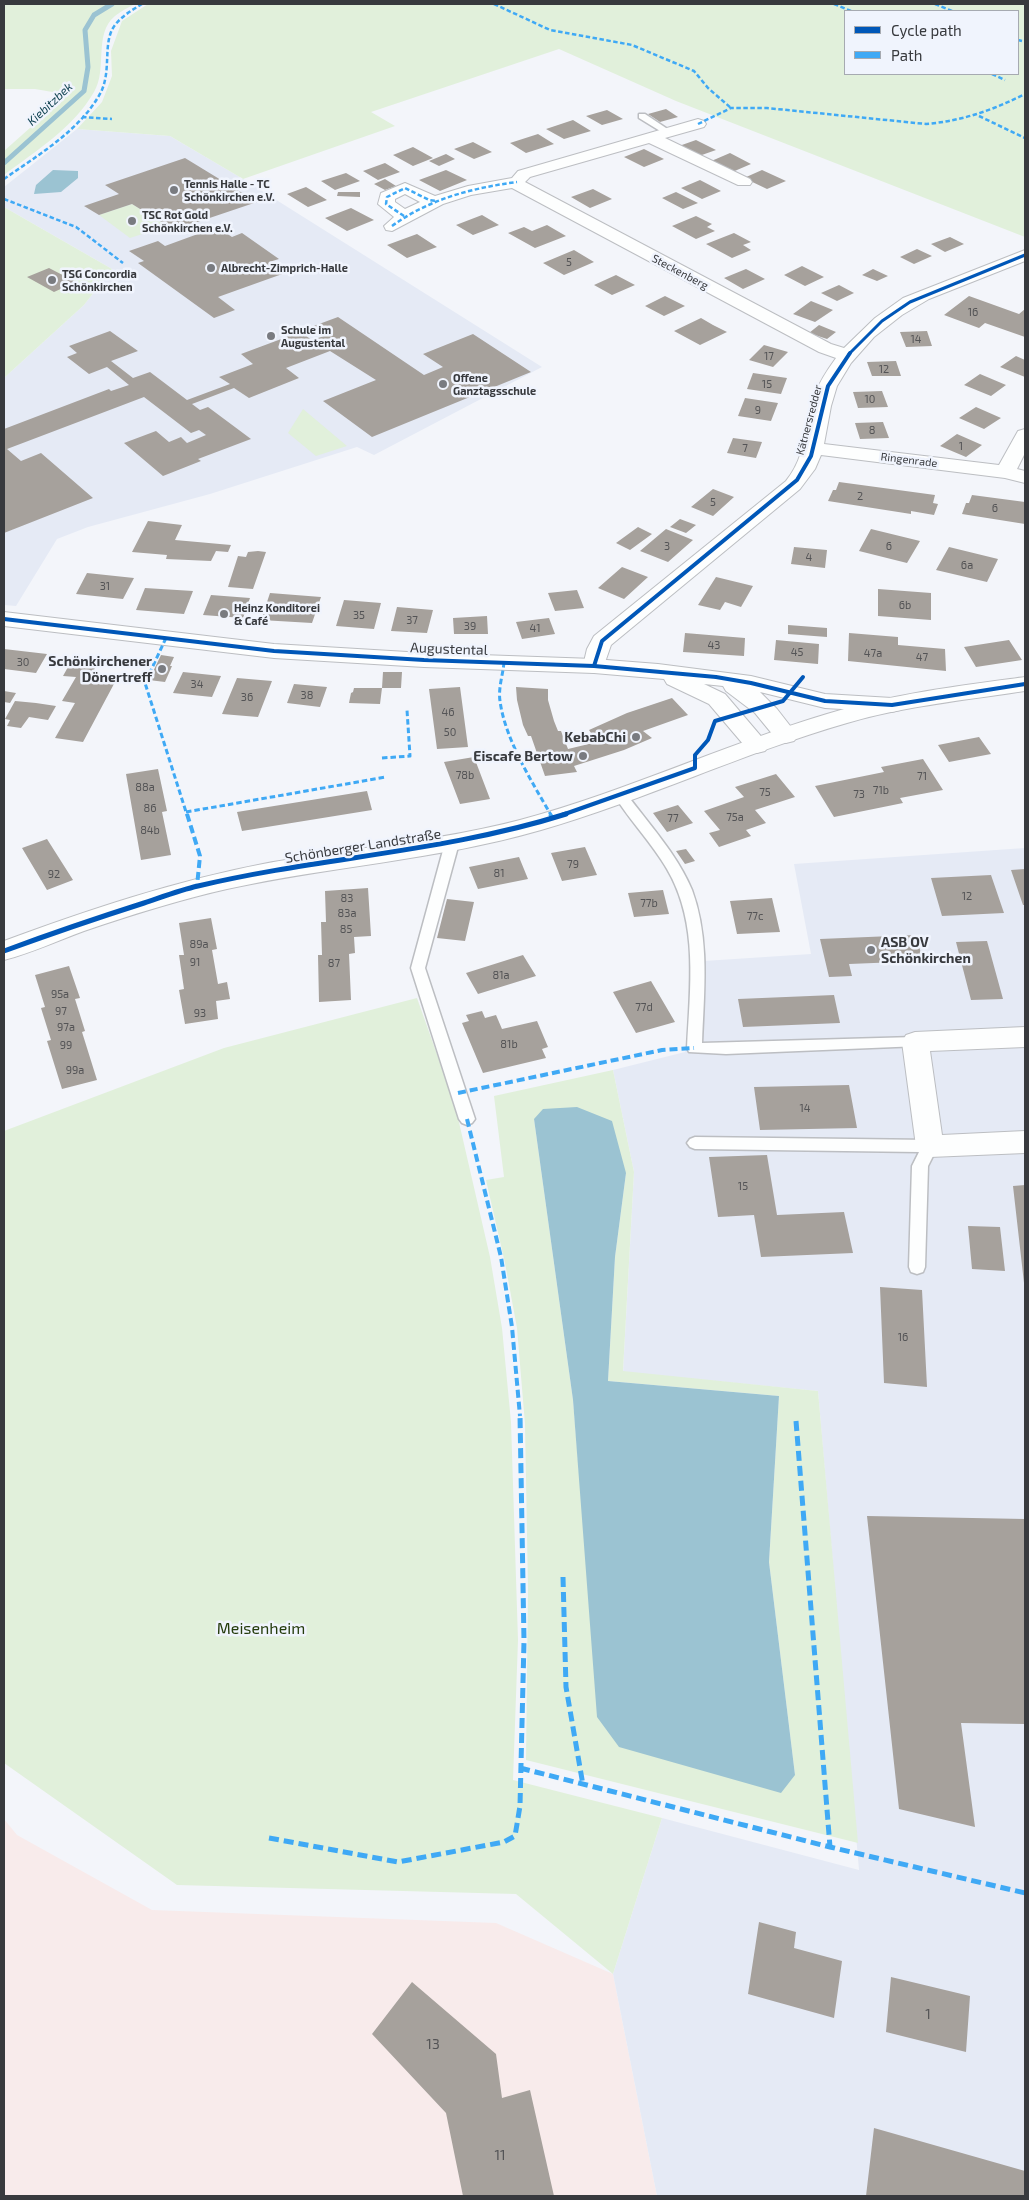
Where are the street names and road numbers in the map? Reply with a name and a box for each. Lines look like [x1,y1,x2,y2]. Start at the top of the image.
street label: Steckenberg [650,252,710,292]
street label: Kätnersredder [793,383,825,457]
street label: Ringenrade [880,450,938,470]
street label: Augustental [410,639,488,659]
street label: Schönberger Landstraße [284,825,442,867]

